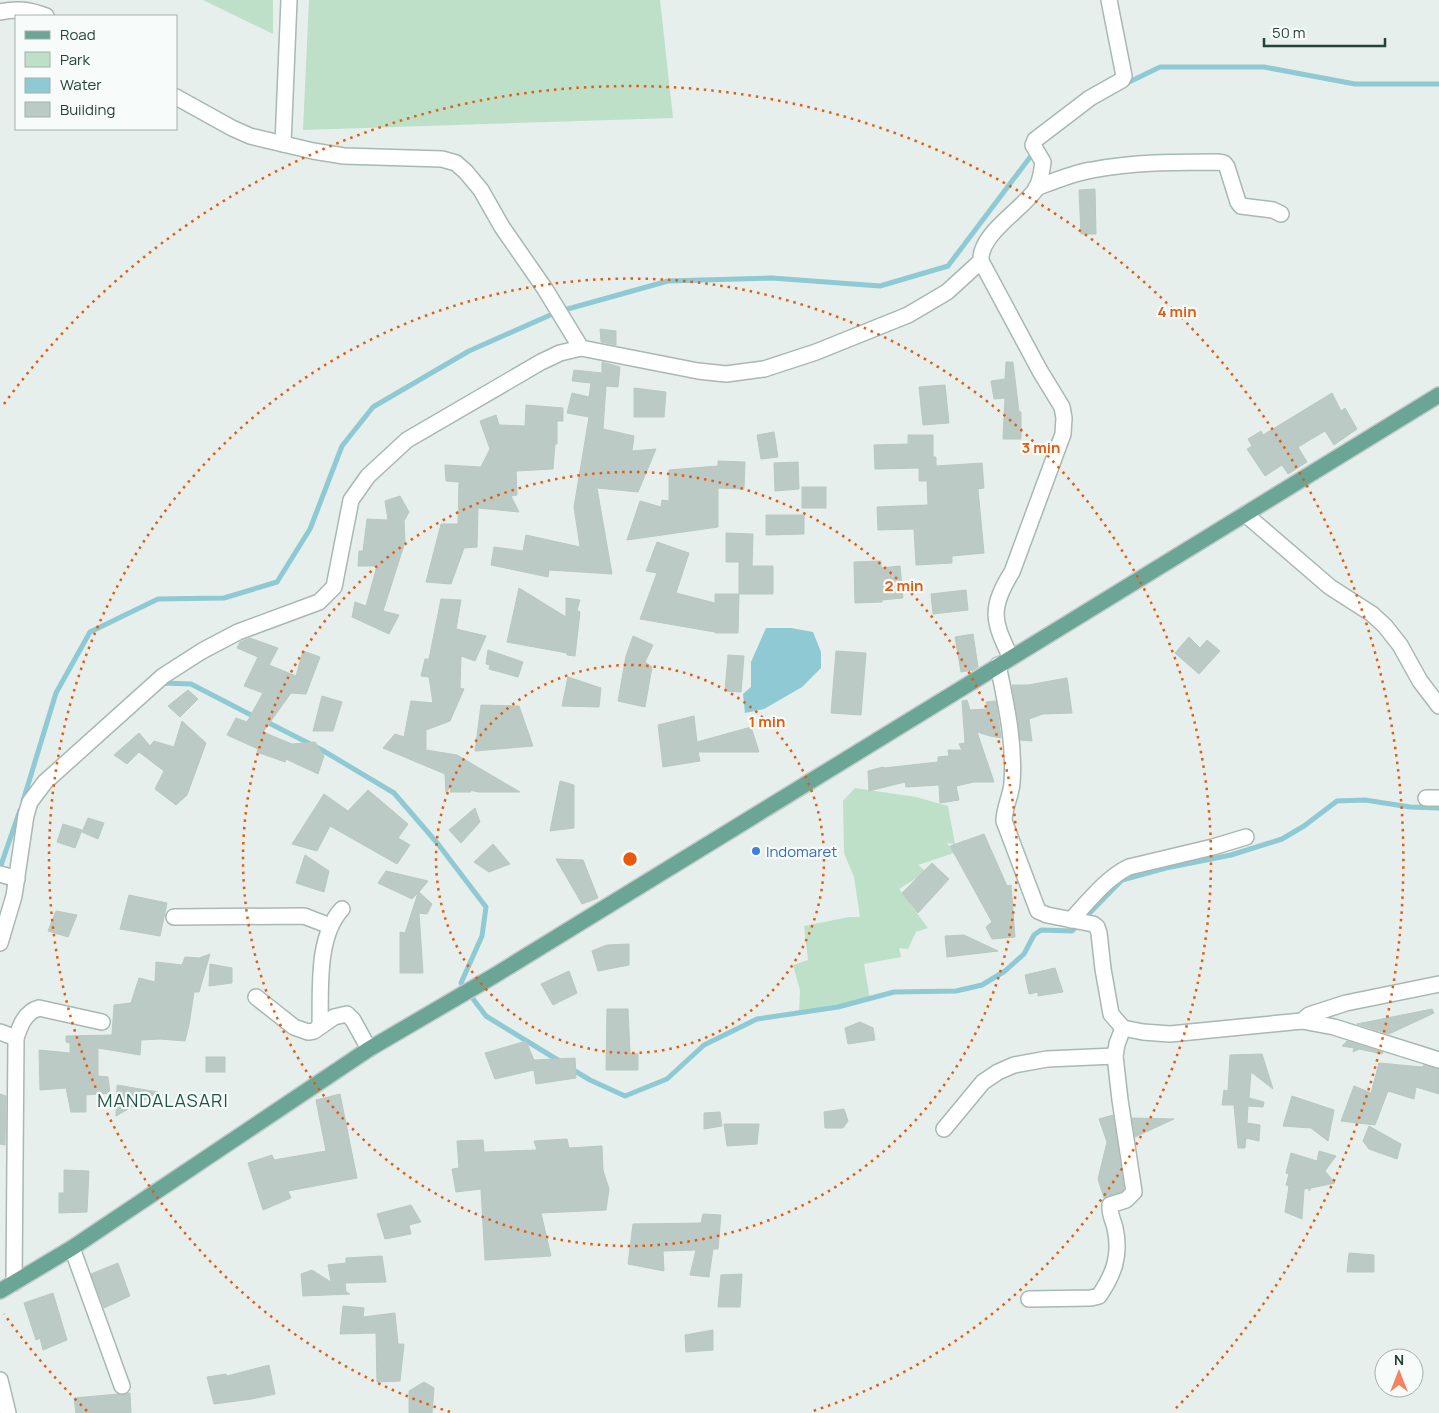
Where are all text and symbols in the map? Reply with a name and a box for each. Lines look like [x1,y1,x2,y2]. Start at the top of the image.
legend [15,15,178,130]
scale bar [1264,15,1385,47]
text: 50 m [1272,22,1306,43]
text: Road [60,24,96,45]
text: Park [60,49,90,70]
text: Water [60,74,102,95]
text: Building [60,99,115,120]
text: 4 min [1157,301,1197,322]
text: 3 min [1022,437,1060,458]
text: 2 min [884,575,924,596]
text: 1 min [749,711,785,732]
place label: Indomaret [766,841,837,862]
marker: Indomaret [750,845,762,857]
centre of rings [621,850,639,868]
district label: MANDALASARI [97,1088,229,1112]
north arrow [1374,1348,1424,1398]
text: N [1394,1350,1404,1369]

